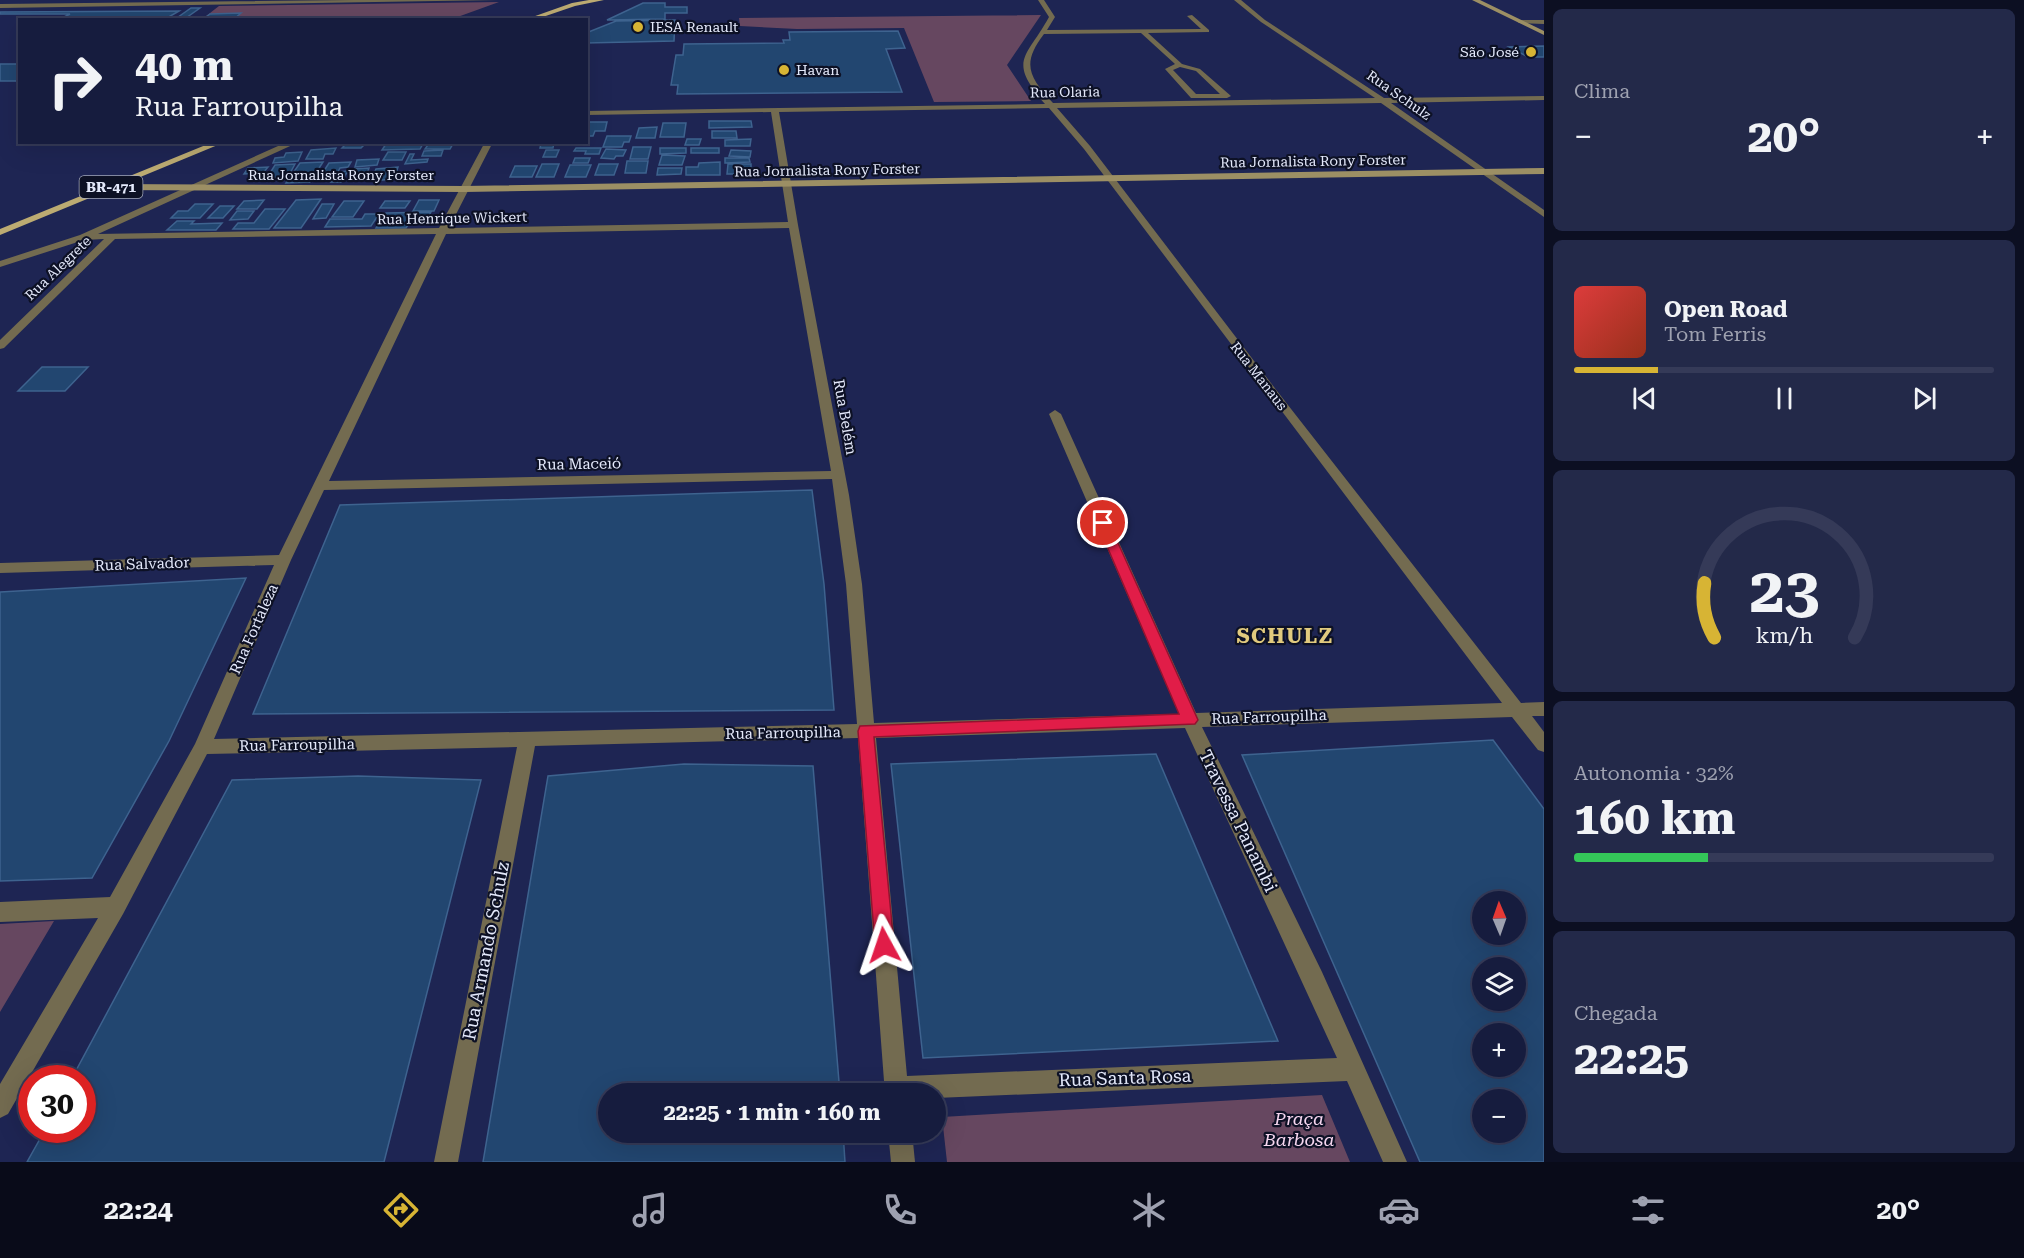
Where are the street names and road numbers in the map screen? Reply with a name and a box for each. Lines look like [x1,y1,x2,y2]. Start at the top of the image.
street label: Rua Schulz [1364,67,1434,123]
street label: Rua Olaria [1030,83,1101,101]
street label: Rua Jornalista Rony Forster [1220,151,1406,171]
street label: Rua Jornalista Rony Forster [734,160,920,180]
street label: Rua Jornalista Rony Forster [248,167,434,183]
road number: BR-471 [80,176,142,198]
street label: Rua Henrique Wickert [377,209,527,227]
street label: Rua Alegrete [22,232,94,303]
street label: Rua Manaus [1227,339,1291,414]
street label: Rua Belém [830,378,861,456]
street label: Rua Maceió [537,454,621,474]
street label: Rua Salvador [94,553,190,575]
street label: Rua Fortaleza [226,581,282,677]
street label: Rua Farroupilha [1211,706,1327,728]
street label: Rua Farroupilha [725,723,841,743]
street label: Rua Farroupilha [239,735,355,755]
street label: Travessa Panambi [1195,746,1282,895]
street label: Rua Armando Schulz [458,860,513,1042]
street label: Rua Santa Rosa [1058,1065,1192,1090]

